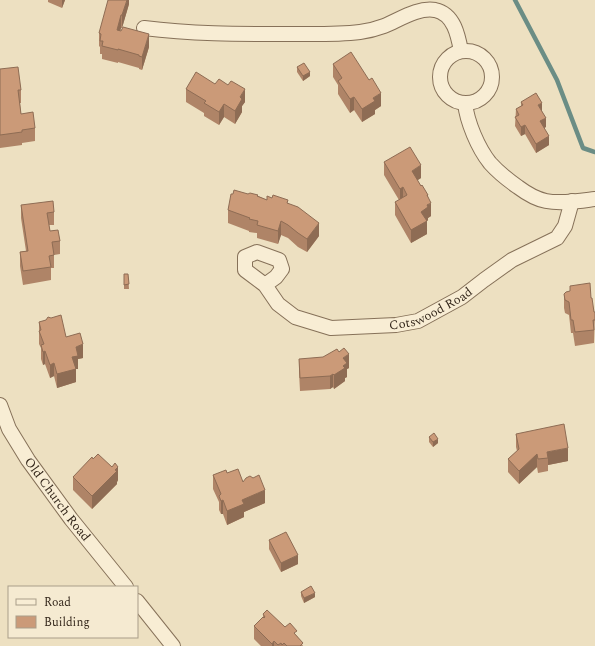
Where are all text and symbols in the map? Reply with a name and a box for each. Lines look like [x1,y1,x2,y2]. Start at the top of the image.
street label: Cotswood Road [389,282,477,335]
street label: Old Church Road [19,453,95,546]
legend [8,586,138,638]
text: Road [44,593,71,612]
text: Building [44,613,90,632]

